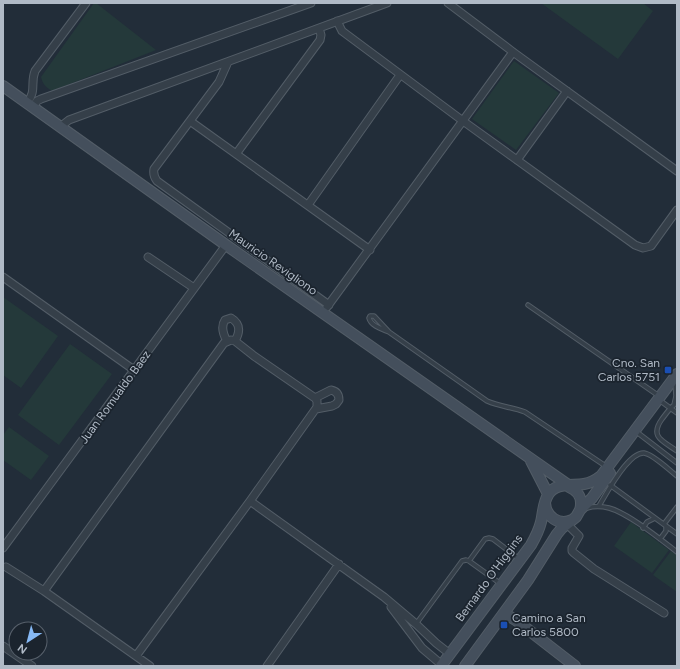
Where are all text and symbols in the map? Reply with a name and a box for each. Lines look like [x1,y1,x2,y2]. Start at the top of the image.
street label: Mauricio Revigliono [226,226,320,298]
street label: Juan Romualdo Baez [77,348,154,446]
place label: Cno. San Carlos 5751 [598,356,660,384]
marker: Cno. San Carlos 5751 [663,365,673,375]
street label: Bernardo O'Higgins [453,531,526,624]
place label: Camino a San Carlos 5800 [512,611,586,639]
marker: Camino a San Carlos 5800 [499,620,509,630]
north arrow [8,621,48,661]
text: N [15,641,30,656]

